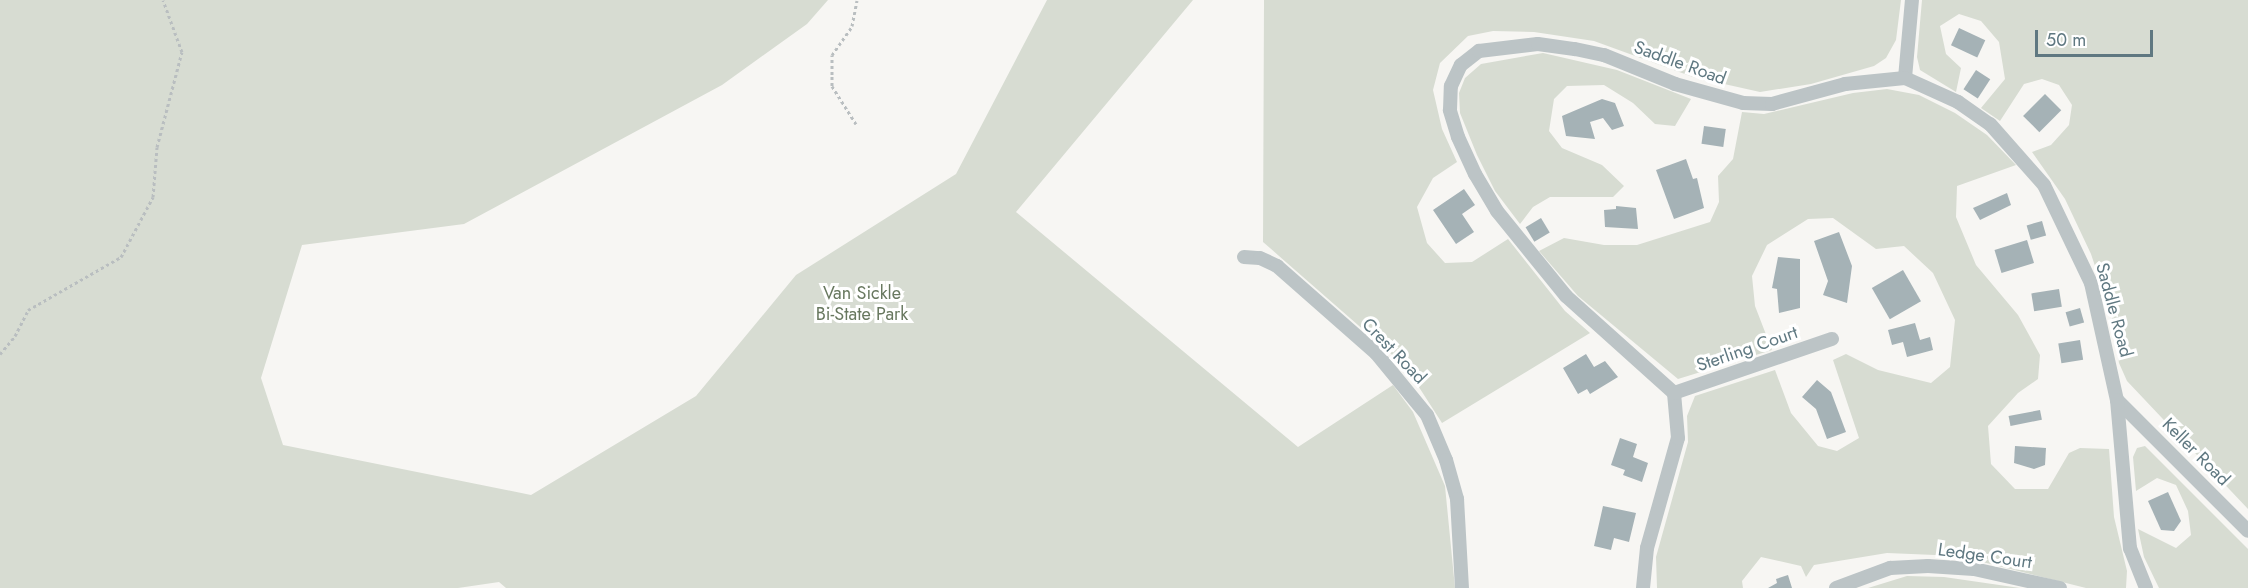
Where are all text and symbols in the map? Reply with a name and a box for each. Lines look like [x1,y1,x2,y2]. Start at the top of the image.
scale bar [2038,18,2156,56]
text: 50 m [2046,27,2086,53]
street label: Saddle Road [1631,36,1729,90]
street label: Saddle Road [2091,261,2137,359]
park label: Van Sickle Bi-State Park [816,283,908,326]
street label: Crest Road [1357,314,1431,388]
street label: Sterling Court [1694,322,1800,376]
street label: Keller Road [2158,414,2234,490]
street label: Ledge Court [1937,539,2033,573]

